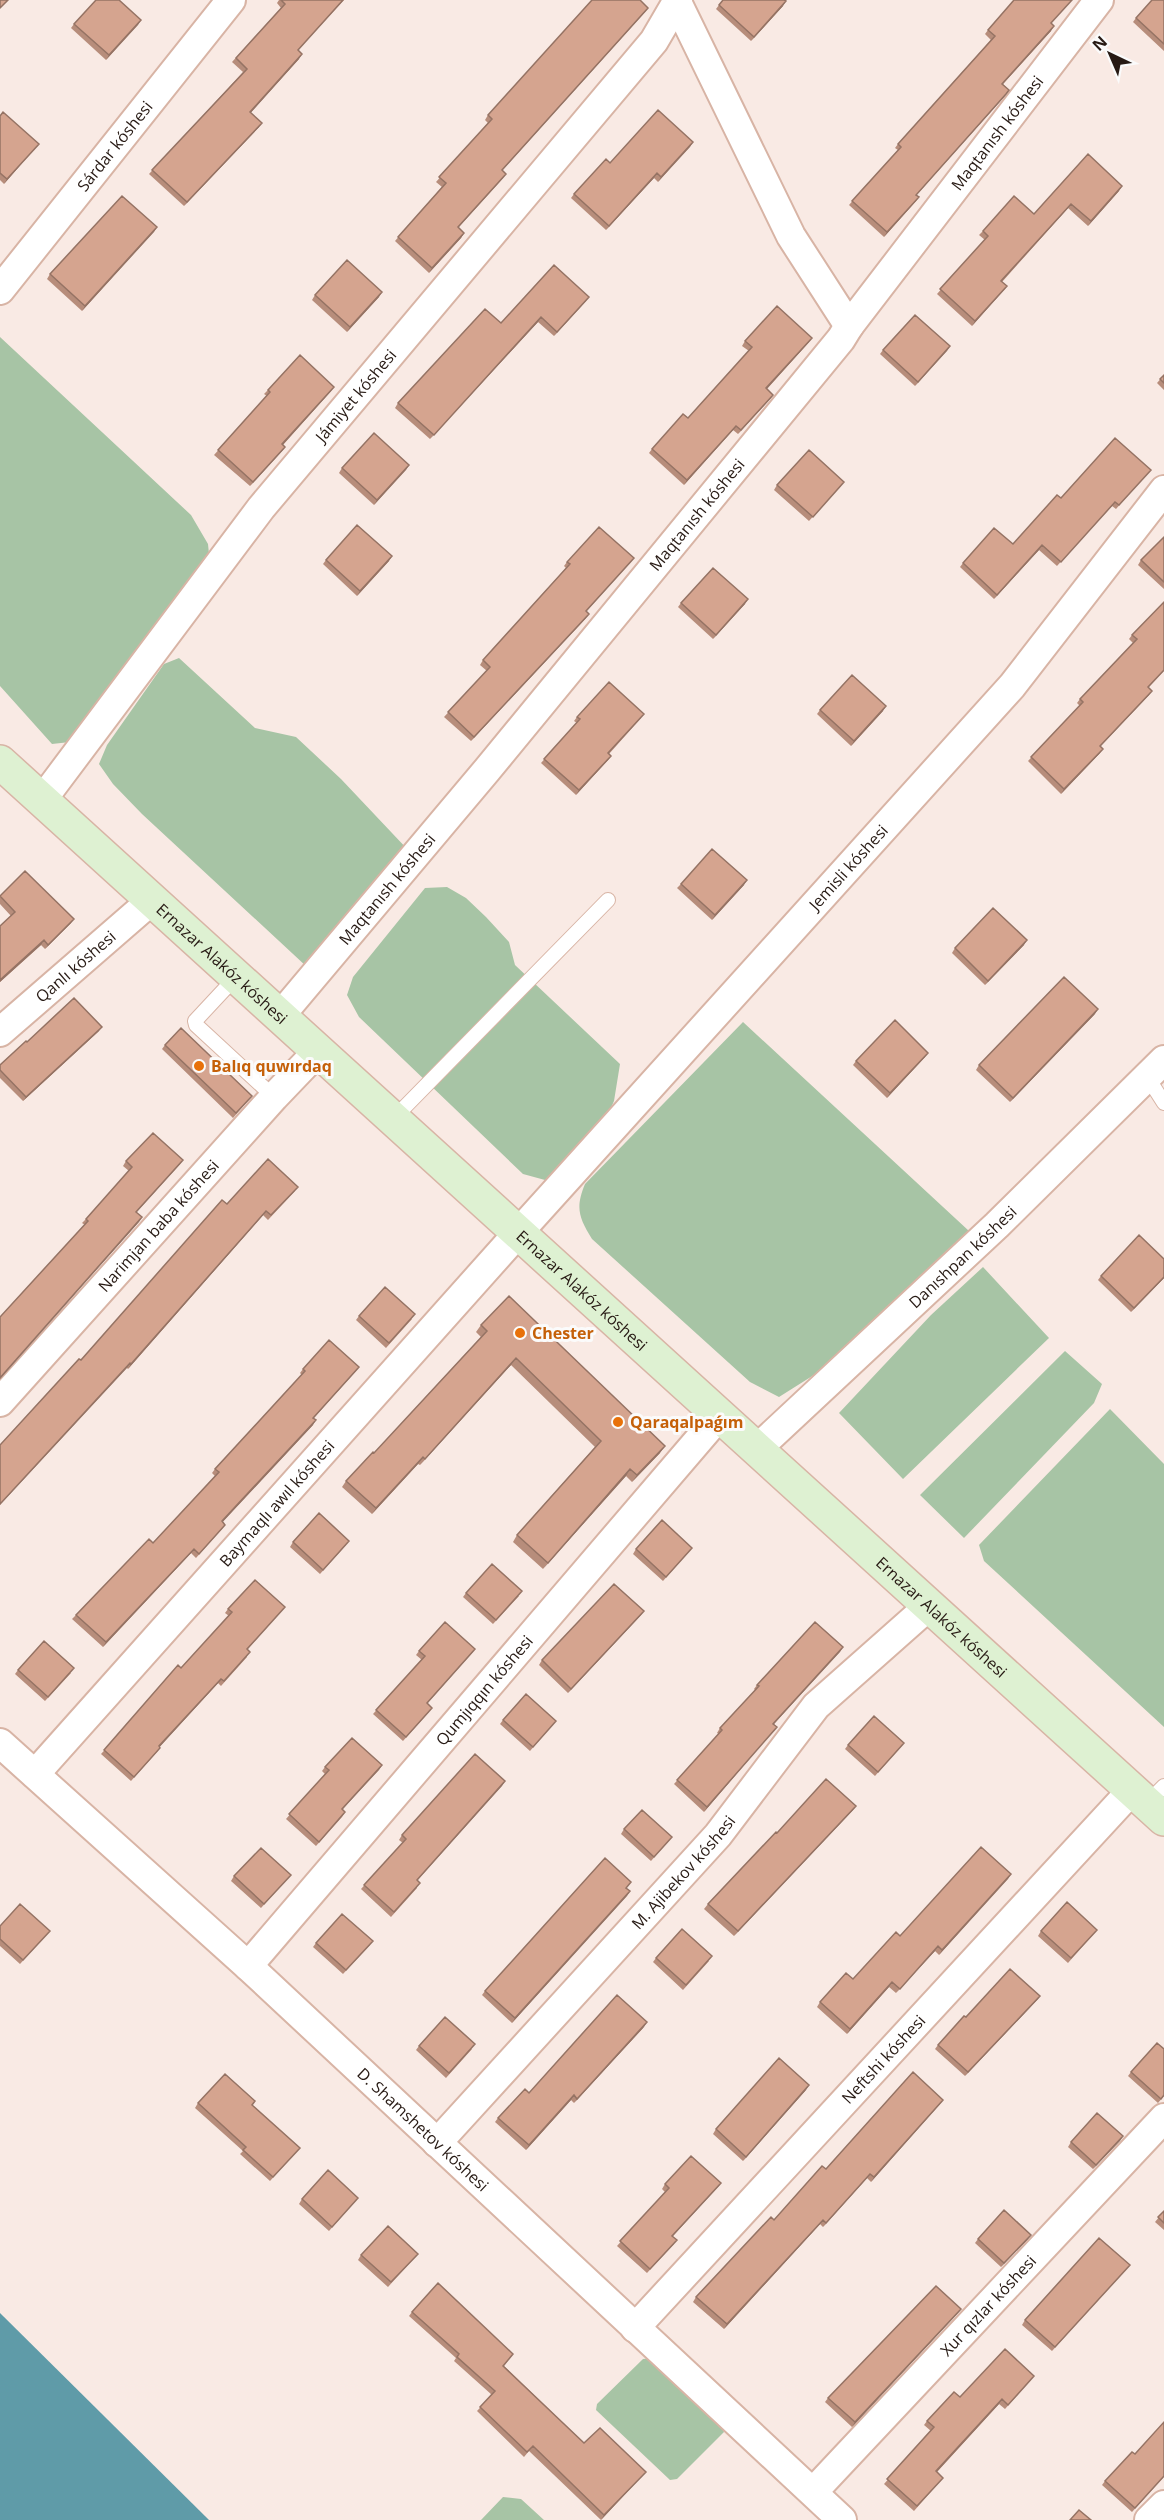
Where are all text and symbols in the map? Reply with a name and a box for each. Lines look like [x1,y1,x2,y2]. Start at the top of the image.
north arrow [1080,24,1140,84]
text: N [1087,31,1112,56]
street label: Maqtanısh kóshesi [946,71,1048,195]
street label: Sárdar kóshesi [72,96,157,196]
street label: Jámiyet kóshesi [309,344,401,448]
street label: Maqtanısh kóshesi [644,454,749,575]
street label: Jemisli kóshesi [803,820,893,916]
street label: Maqtanısh kóshesi [334,829,440,949]
street label: Ernazar Alakóz kóshesi [152,898,292,1029]
street label: Qanlı kóshesi [31,925,120,1007]
place label: Balıq quwırdaq [211,1055,332,1077]
marker: Balıq quwırdaq [192,1059,206,1073]
street label: Narimjan baba kóshesi [93,1155,224,1297]
street label: Danıshpan kóshesi [904,1201,1021,1313]
street label: Ernazar Alakóz kóshesi [512,1225,652,1356]
place label: Chester [532,1322,594,1344]
marker: Chester [513,1326,527,1340]
place label: Qaraqalpaǵım [630,1411,743,1433]
marker: Qaraqalpaǵım [611,1415,625,1429]
street label: Baymaqlı awıl kóshesi [214,1435,339,1571]
street label: Ernazar Alakóz kóshesi [871,1552,1012,1682]
street label: Qumjıqqın kóshesi [431,1630,538,1750]
street label: M. Ajibekov kóshesi [626,1811,740,1934]
street label: Neftshi kóshesi [837,2010,930,2108]
street label: D. Shamshetov kóshesi [353,2063,494,2196]
street label: Xur qızlar kóshesi [935,2250,1041,2361]

